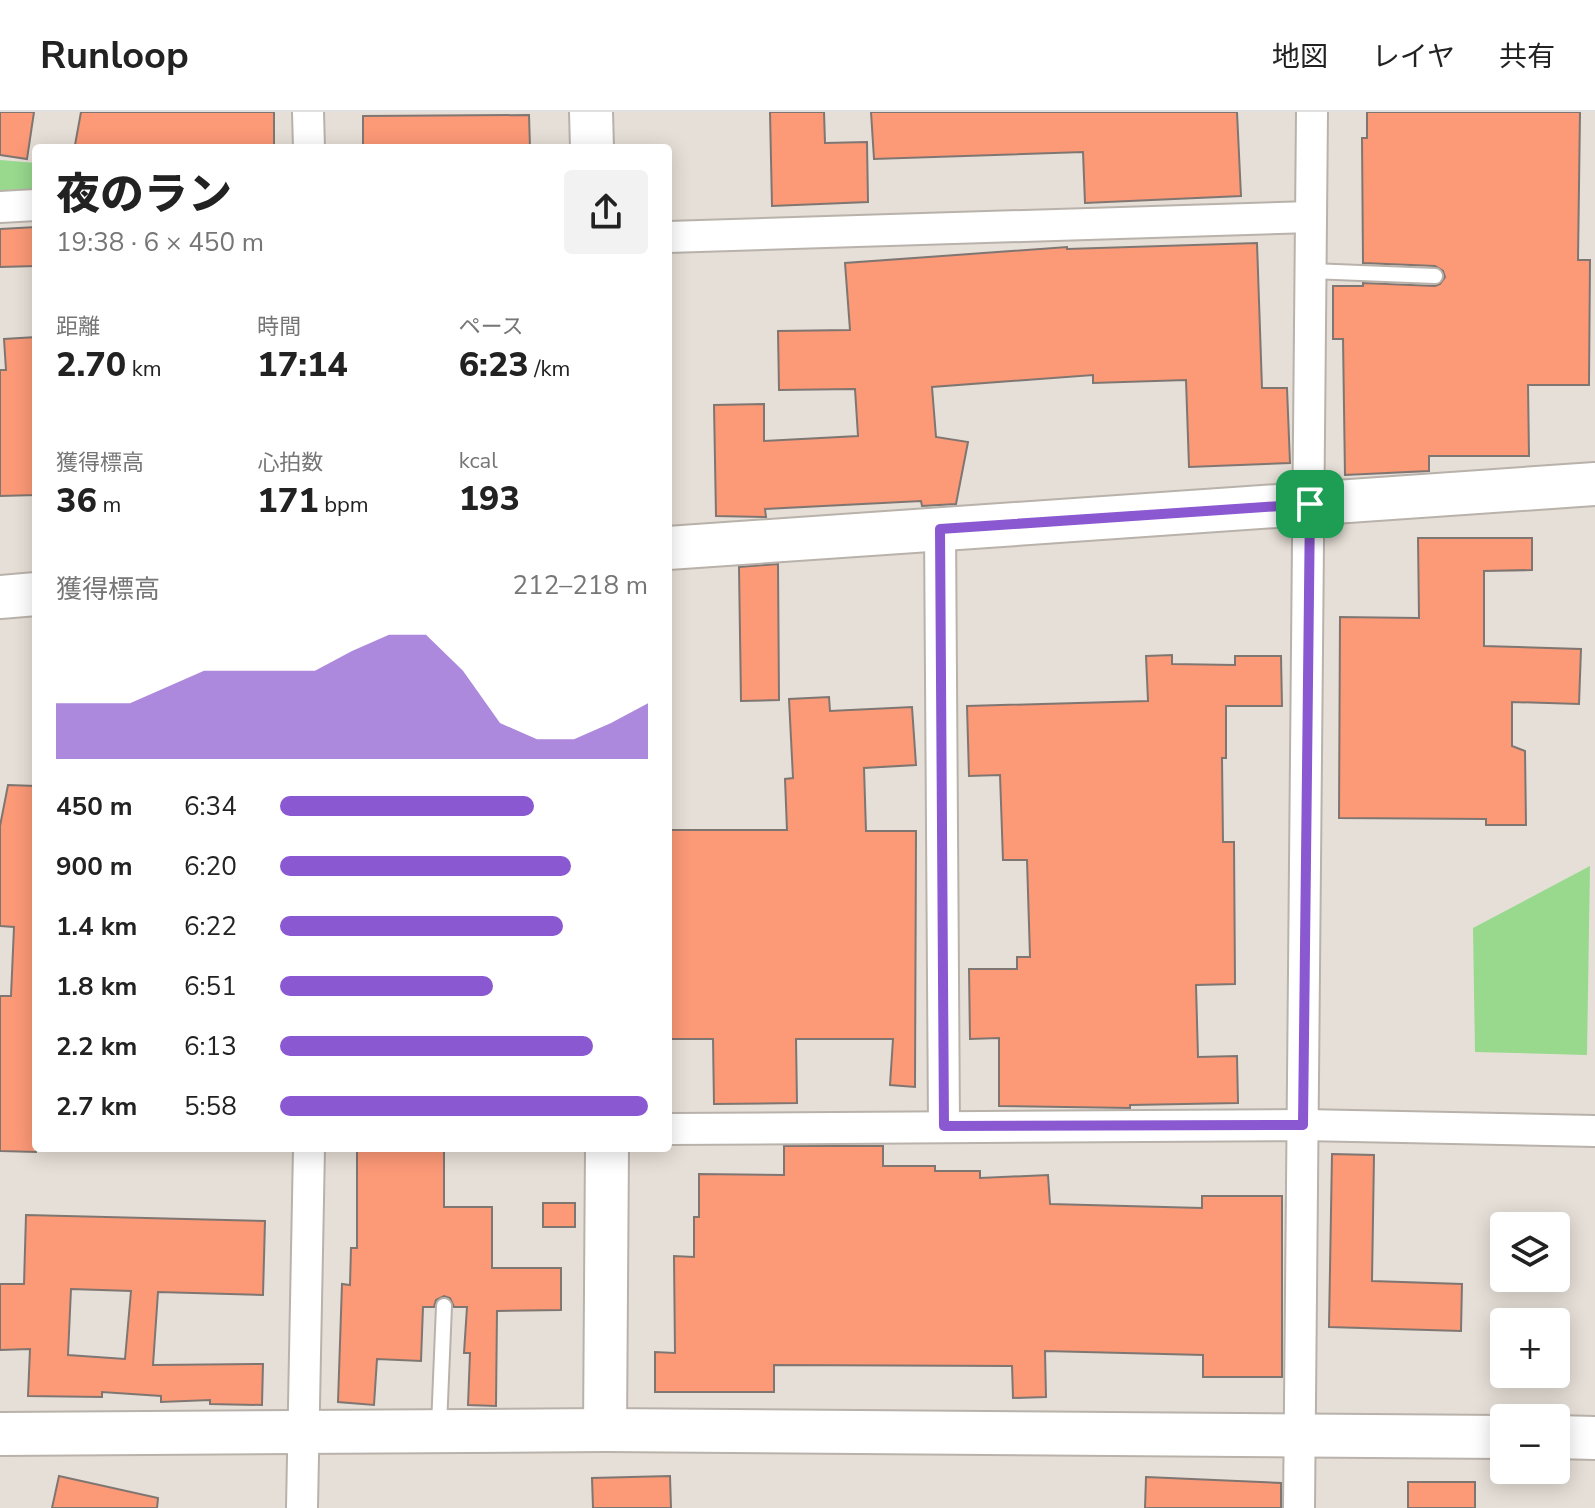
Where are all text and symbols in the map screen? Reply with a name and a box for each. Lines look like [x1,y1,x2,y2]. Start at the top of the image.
text: Runloop [40,30,189,81]
text: 地図 [1272,38,1328,76]
text: レイヤ [1372,38,1455,76]
text: 共有 [1499,38,1555,76]
text: 夜のラン [56,165,232,225]
button: share [564,170,648,254]
text: 19:38 · 6 × 450 m [56,225,264,260]
text: 距離 [56,312,100,342]
text: 時間 [257,312,301,342]
text: ペース [459,312,524,342]
text: 2.70 [56,342,126,388]
text: 17:14 [257,342,348,388]
text: 6:23 [459,342,529,388]
text: km [126,354,162,384]
text: /km [529,354,570,384]
text: kcal [459,446,498,476]
text: 獲得標高 [56,448,144,478]
text: 心拍数 [257,448,323,478]
pin [1276,470,1344,538]
text: 193 [459,476,520,522]
text: 36 [56,478,97,524]
text: 171 [257,478,319,524]
icon: arrive [1288,482,1332,526]
text: m [97,490,121,520]
text: bpm [319,490,369,520]
text: 212–218 m [512,568,648,603]
text: 獲得標高 [56,572,160,607]
text: 450 m [56,789,133,824]
text: 6:34 [184,789,237,824]
text: 900 m [56,849,133,884]
text: 6:20 [184,849,237,884]
text: 1.4 km [56,909,137,944]
text: 6:22 [184,909,237,944]
text: 1.8 km [56,969,137,1004]
text: 6:51 [184,969,237,1004]
text: 2.2 km [56,1029,137,1064]
text: 6:13 [184,1029,237,1064]
text: 2.7 km [56,1089,137,1124]
text: 5:58 [184,1089,237,1124]
map controls [1490,1212,1570,1484]
button: layers [1490,1212,1570,1292]
button: + [1490,1308,1570,1388]
button: − [1490,1404,1570,1484]

